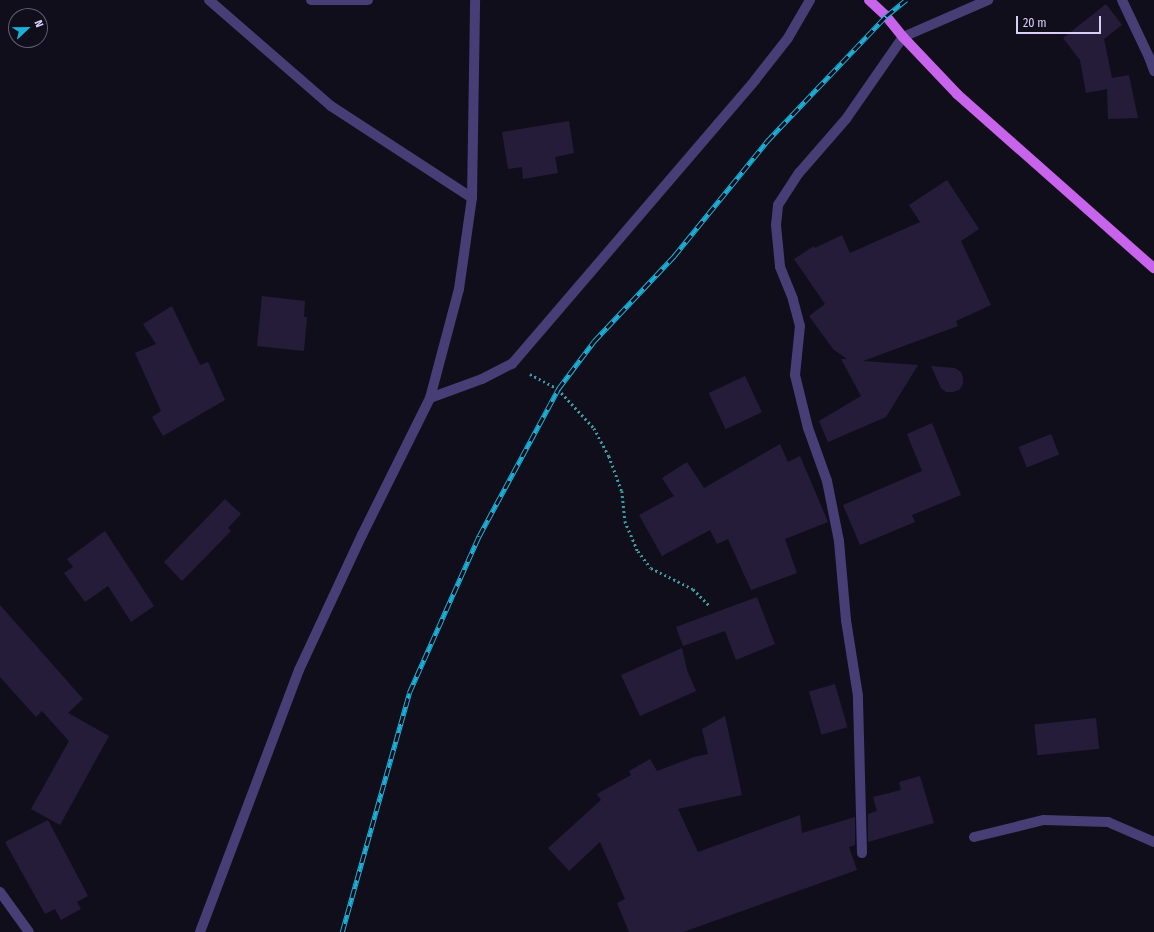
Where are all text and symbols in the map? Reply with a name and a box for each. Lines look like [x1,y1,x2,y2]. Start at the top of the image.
north arrow [8,8,48,48]
scale bar [1018,8,1103,34]
text: 20 m [1023,16,1047,30]
text: N [31,18,46,29]

